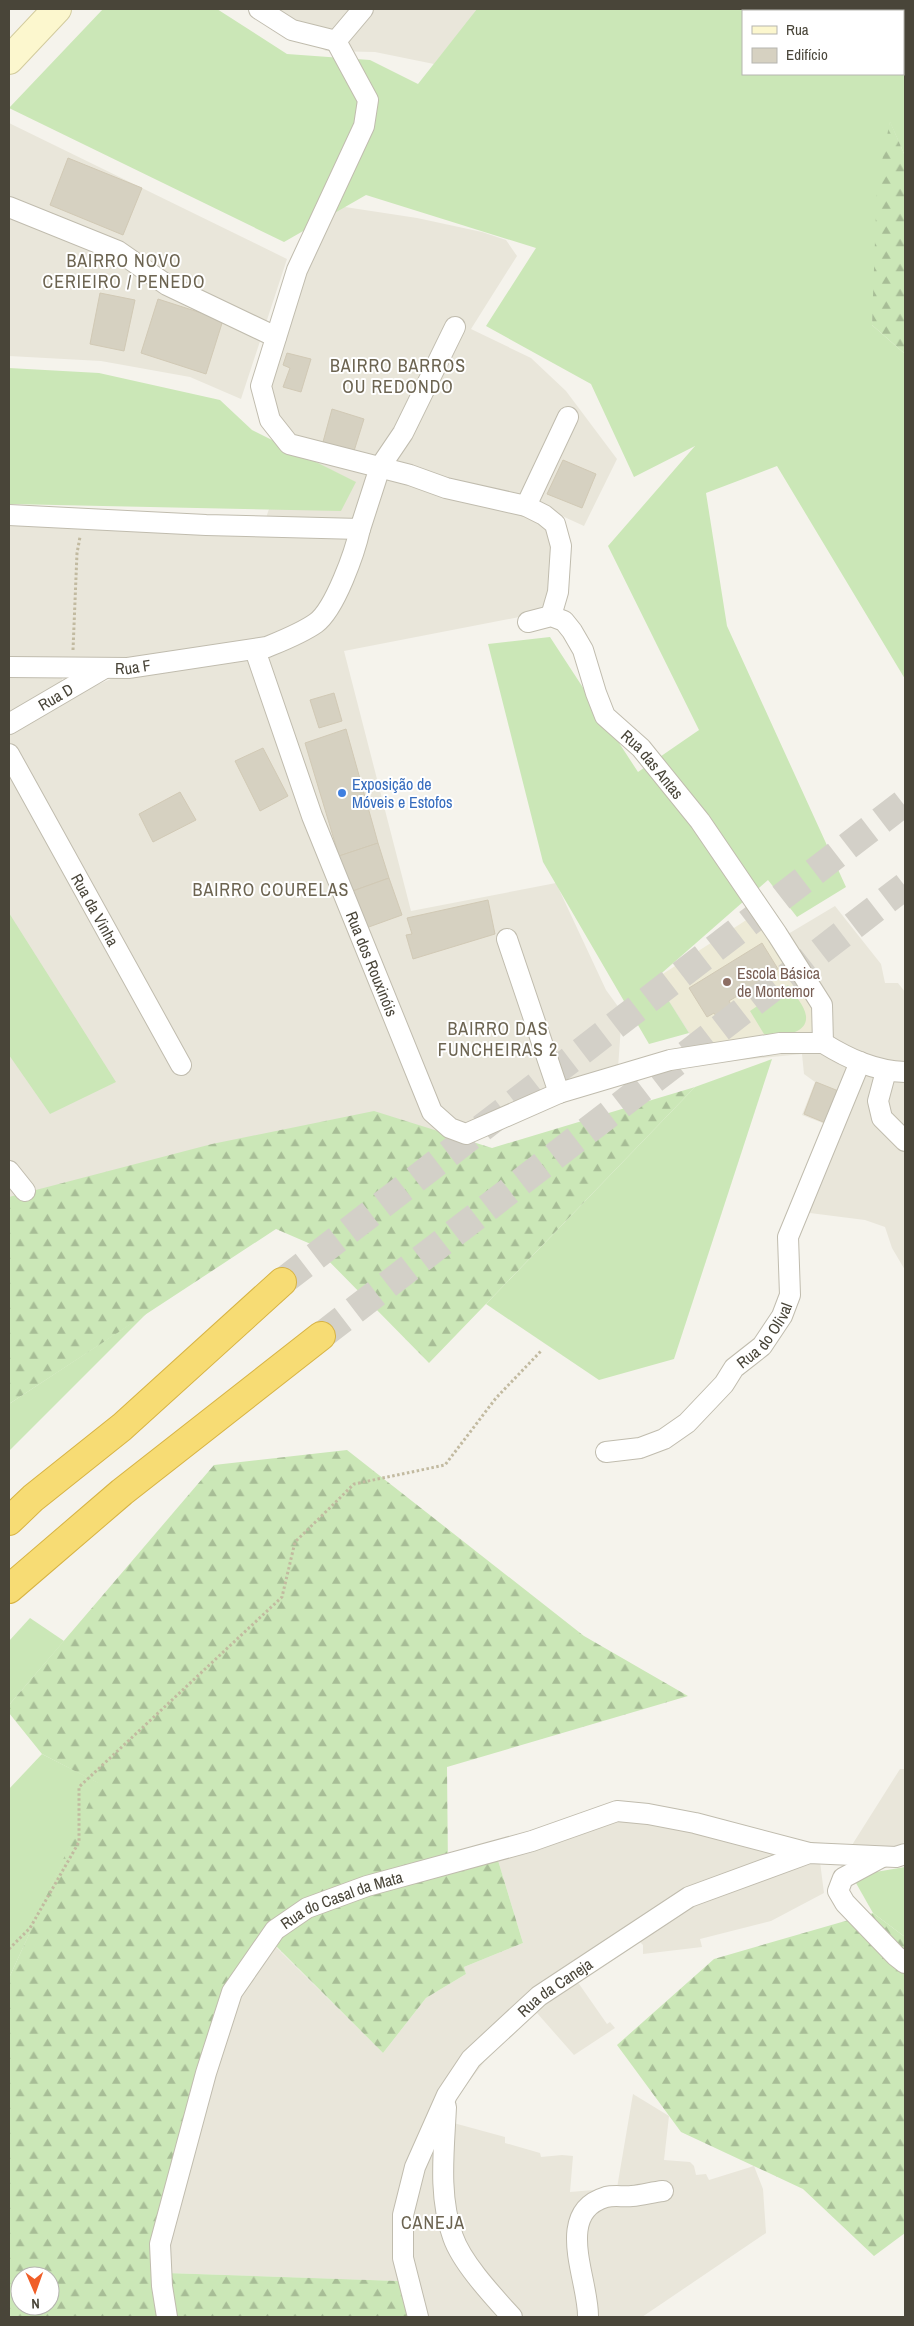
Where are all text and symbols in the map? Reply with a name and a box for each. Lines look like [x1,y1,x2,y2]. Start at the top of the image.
legend [742,10,904,75]
text: Rua [786,19,809,40]
text: Edifício [786,44,828,65]
district label: BAIRRO NOVO CERIEIRO / PENEDO [43,248,206,294]
district label: BAIRRO BARROS OU REDONDO [330,353,466,399]
street label: Rua F [115,654,152,679]
street label: Rua D [34,678,77,716]
street label: Rua das Antas [617,725,689,803]
place label: Exposição de Móveis e Estofos [352,773,453,813]
marker: Exposição de Móveis e Estofos [336,787,348,799]
street label: Rua da Vinha [66,869,124,951]
district label: BAIRRO COURELAS [193,877,349,902]
street label: Rua dos Rouxinóis [341,908,403,1020]
place label: Escola Básica de Montemor [737,962,821,1002]
marker: Escola Básica de Montemor [721,976,733,988]
district label: BAIRRO DAS FUNCHEIRAS 2 [438,1016,558,1062]
street label: Rua do Olival [732,1299,797,1373]
street label: Rua do Casal da Mata [276,1866,406,1934]
street label: Rua da Caneja [513,1952,597,2022]
district label: CANEJA [401,2210,465,2235]
north arrow [10,2266,60,2316]
text: N [31,2295,40,2313]

